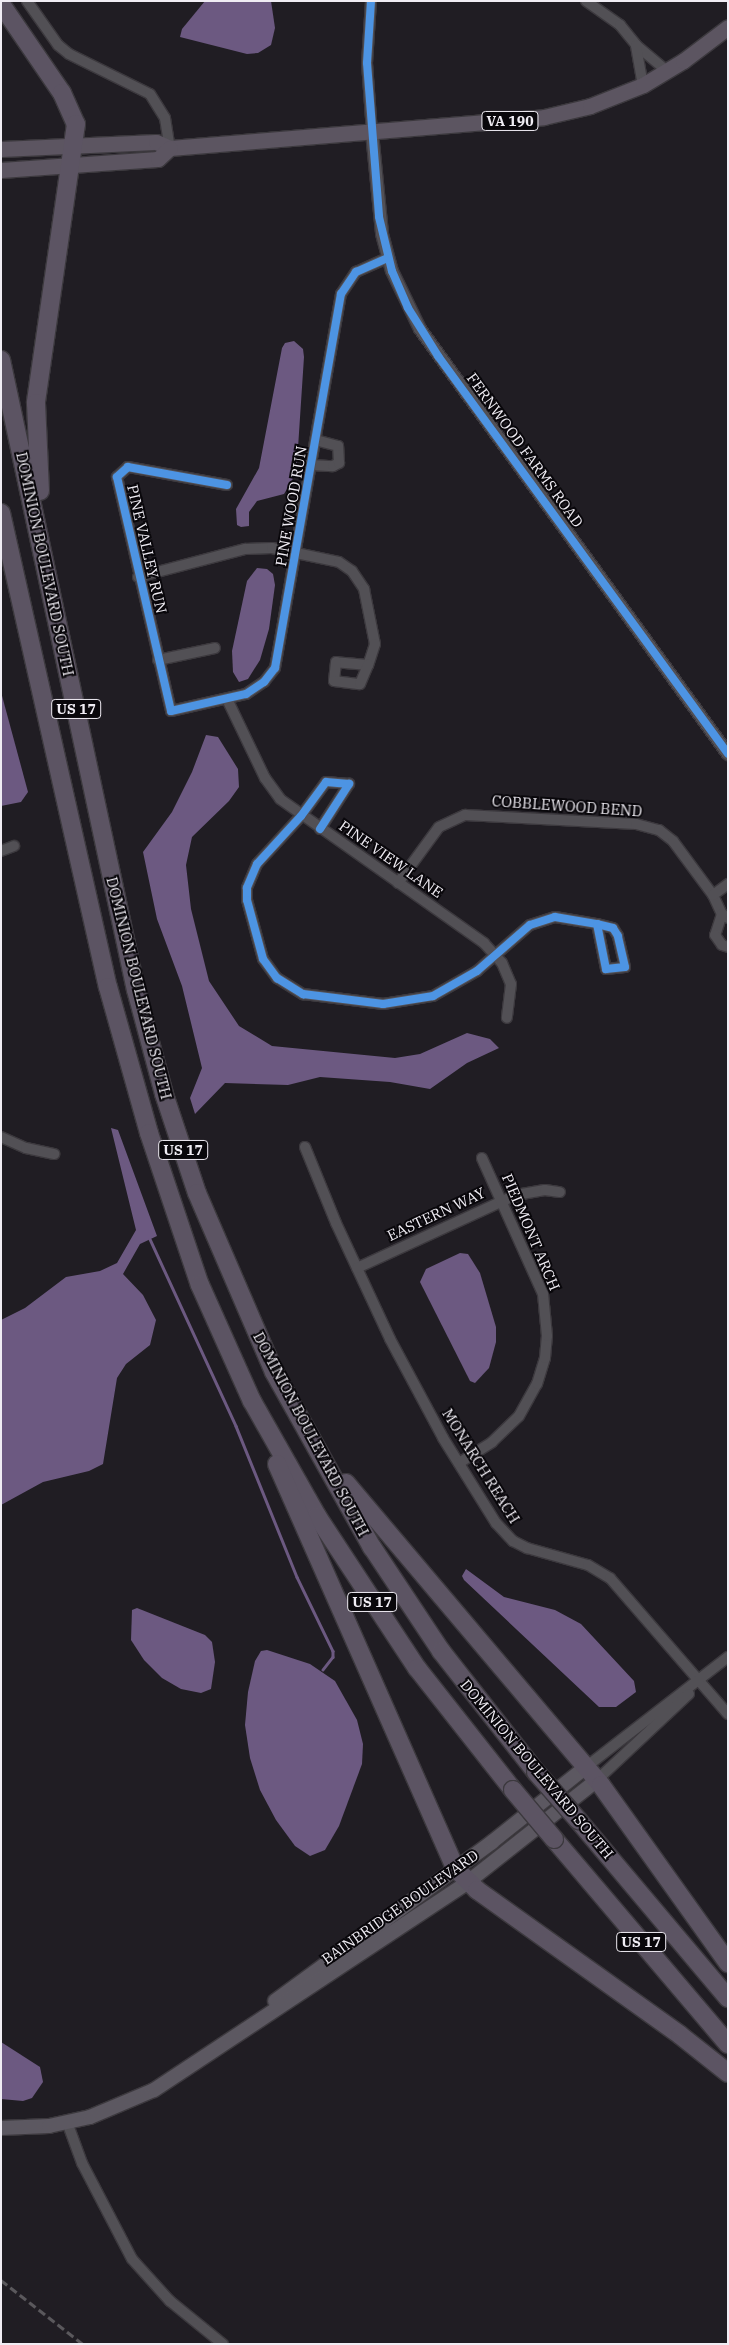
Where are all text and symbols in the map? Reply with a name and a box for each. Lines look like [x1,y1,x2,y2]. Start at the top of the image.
road number: VA 190 [481,110,539,132]
street label: FERNWOOD FARMS ROAD [463,369,587,531]
street label: PINE WOOD RUN [272,444,310,568]
street label: DOMINION BOULEVARD SOUTH [12,450,78,678]
street label: PINE VALLEY RUN [123,483,171,615]
road number: US 17 [51,698,101,721]
street label: COBBLEWOOD BEND [491,792,643,820]
street label: PINE VIEW LANE [336,816,446,902]
street label: DOMINION BOULEVARD SOUTH [103,875,175,1101]
road number: US 17 [158,1138,208,1162]
street label: PIEDMONT ARCH [498,1171,564,1293]
street label: EASTERN WAY [384,1183,488,1245]
street label: DOMINION BOULEVARD SOUTH [249,1329,373,1539]
street label: MONARCH REACH [438,1405,524,1527]
road number: US 17 [347,1590,397,1614]
street label: DOMINION BOULEVARD SOUTH [457,1676,617,1862]
street label: BAINBRIDGE BOULEVARD [318,1846,482,1968]
road number: US 17 [616,1930,666,1954]

